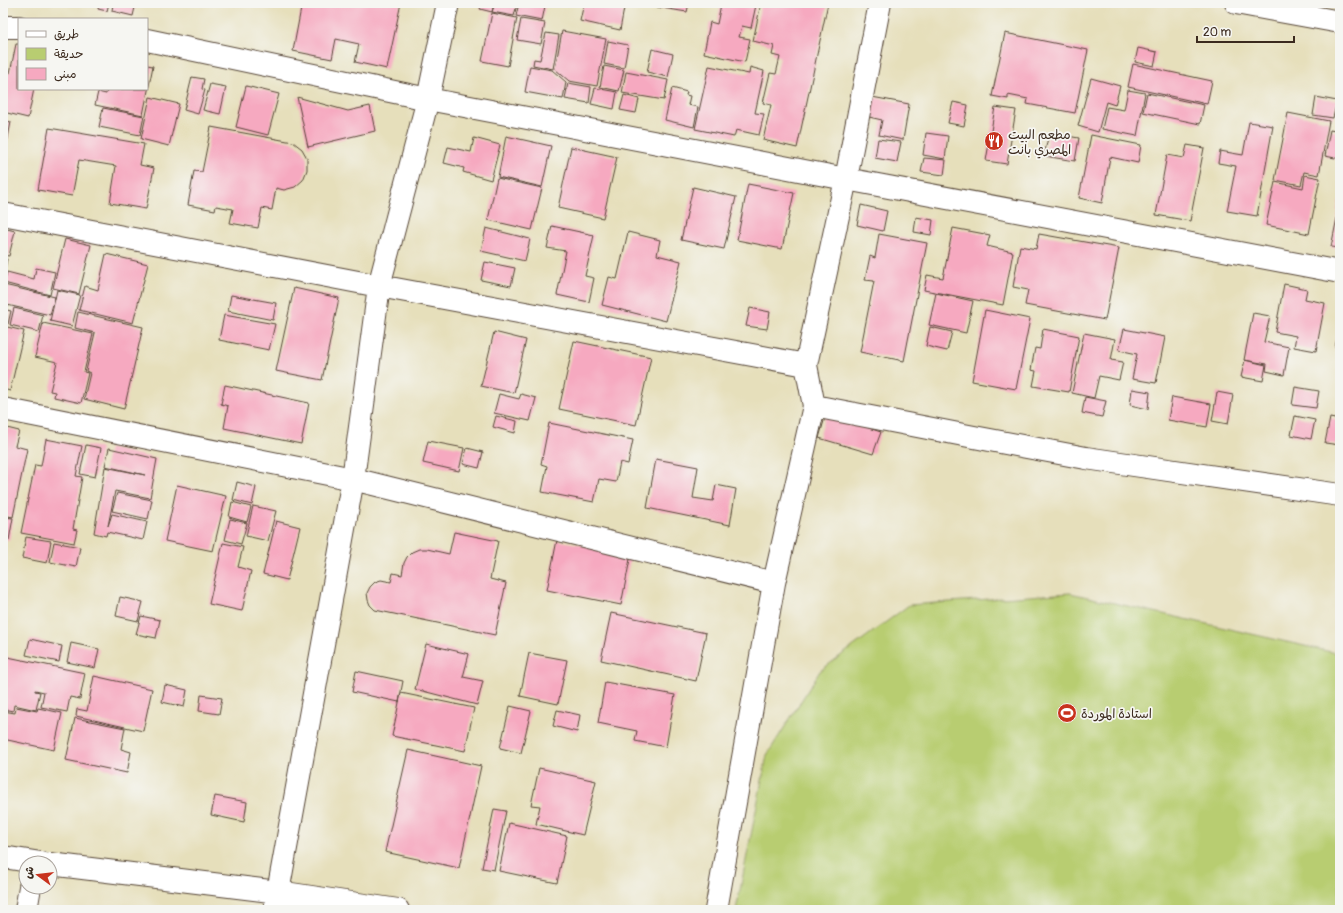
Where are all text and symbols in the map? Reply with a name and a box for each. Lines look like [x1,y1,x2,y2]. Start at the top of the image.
legend [18,18,148,90]
scale bar [1197,18,1294,44]
text: 20 m [1203,25,1232,40]
text: طريق [54,27,79,42]
text: حديقة [54,47,83,62]
text: مبنى [54,67,77,82]
place label: مطعم البيت المصري بانت [1008,127,1071,159]
restaurant icon: مطعم البيت المصري بانت [983,130,1005,152]
sports icon: استادة الموردة [1056,702,1078,724]
place label: استادة الموردة [1081,706,1152,722]
north arrow [18,855,58,895]
text: ش [21,865,37,880]

